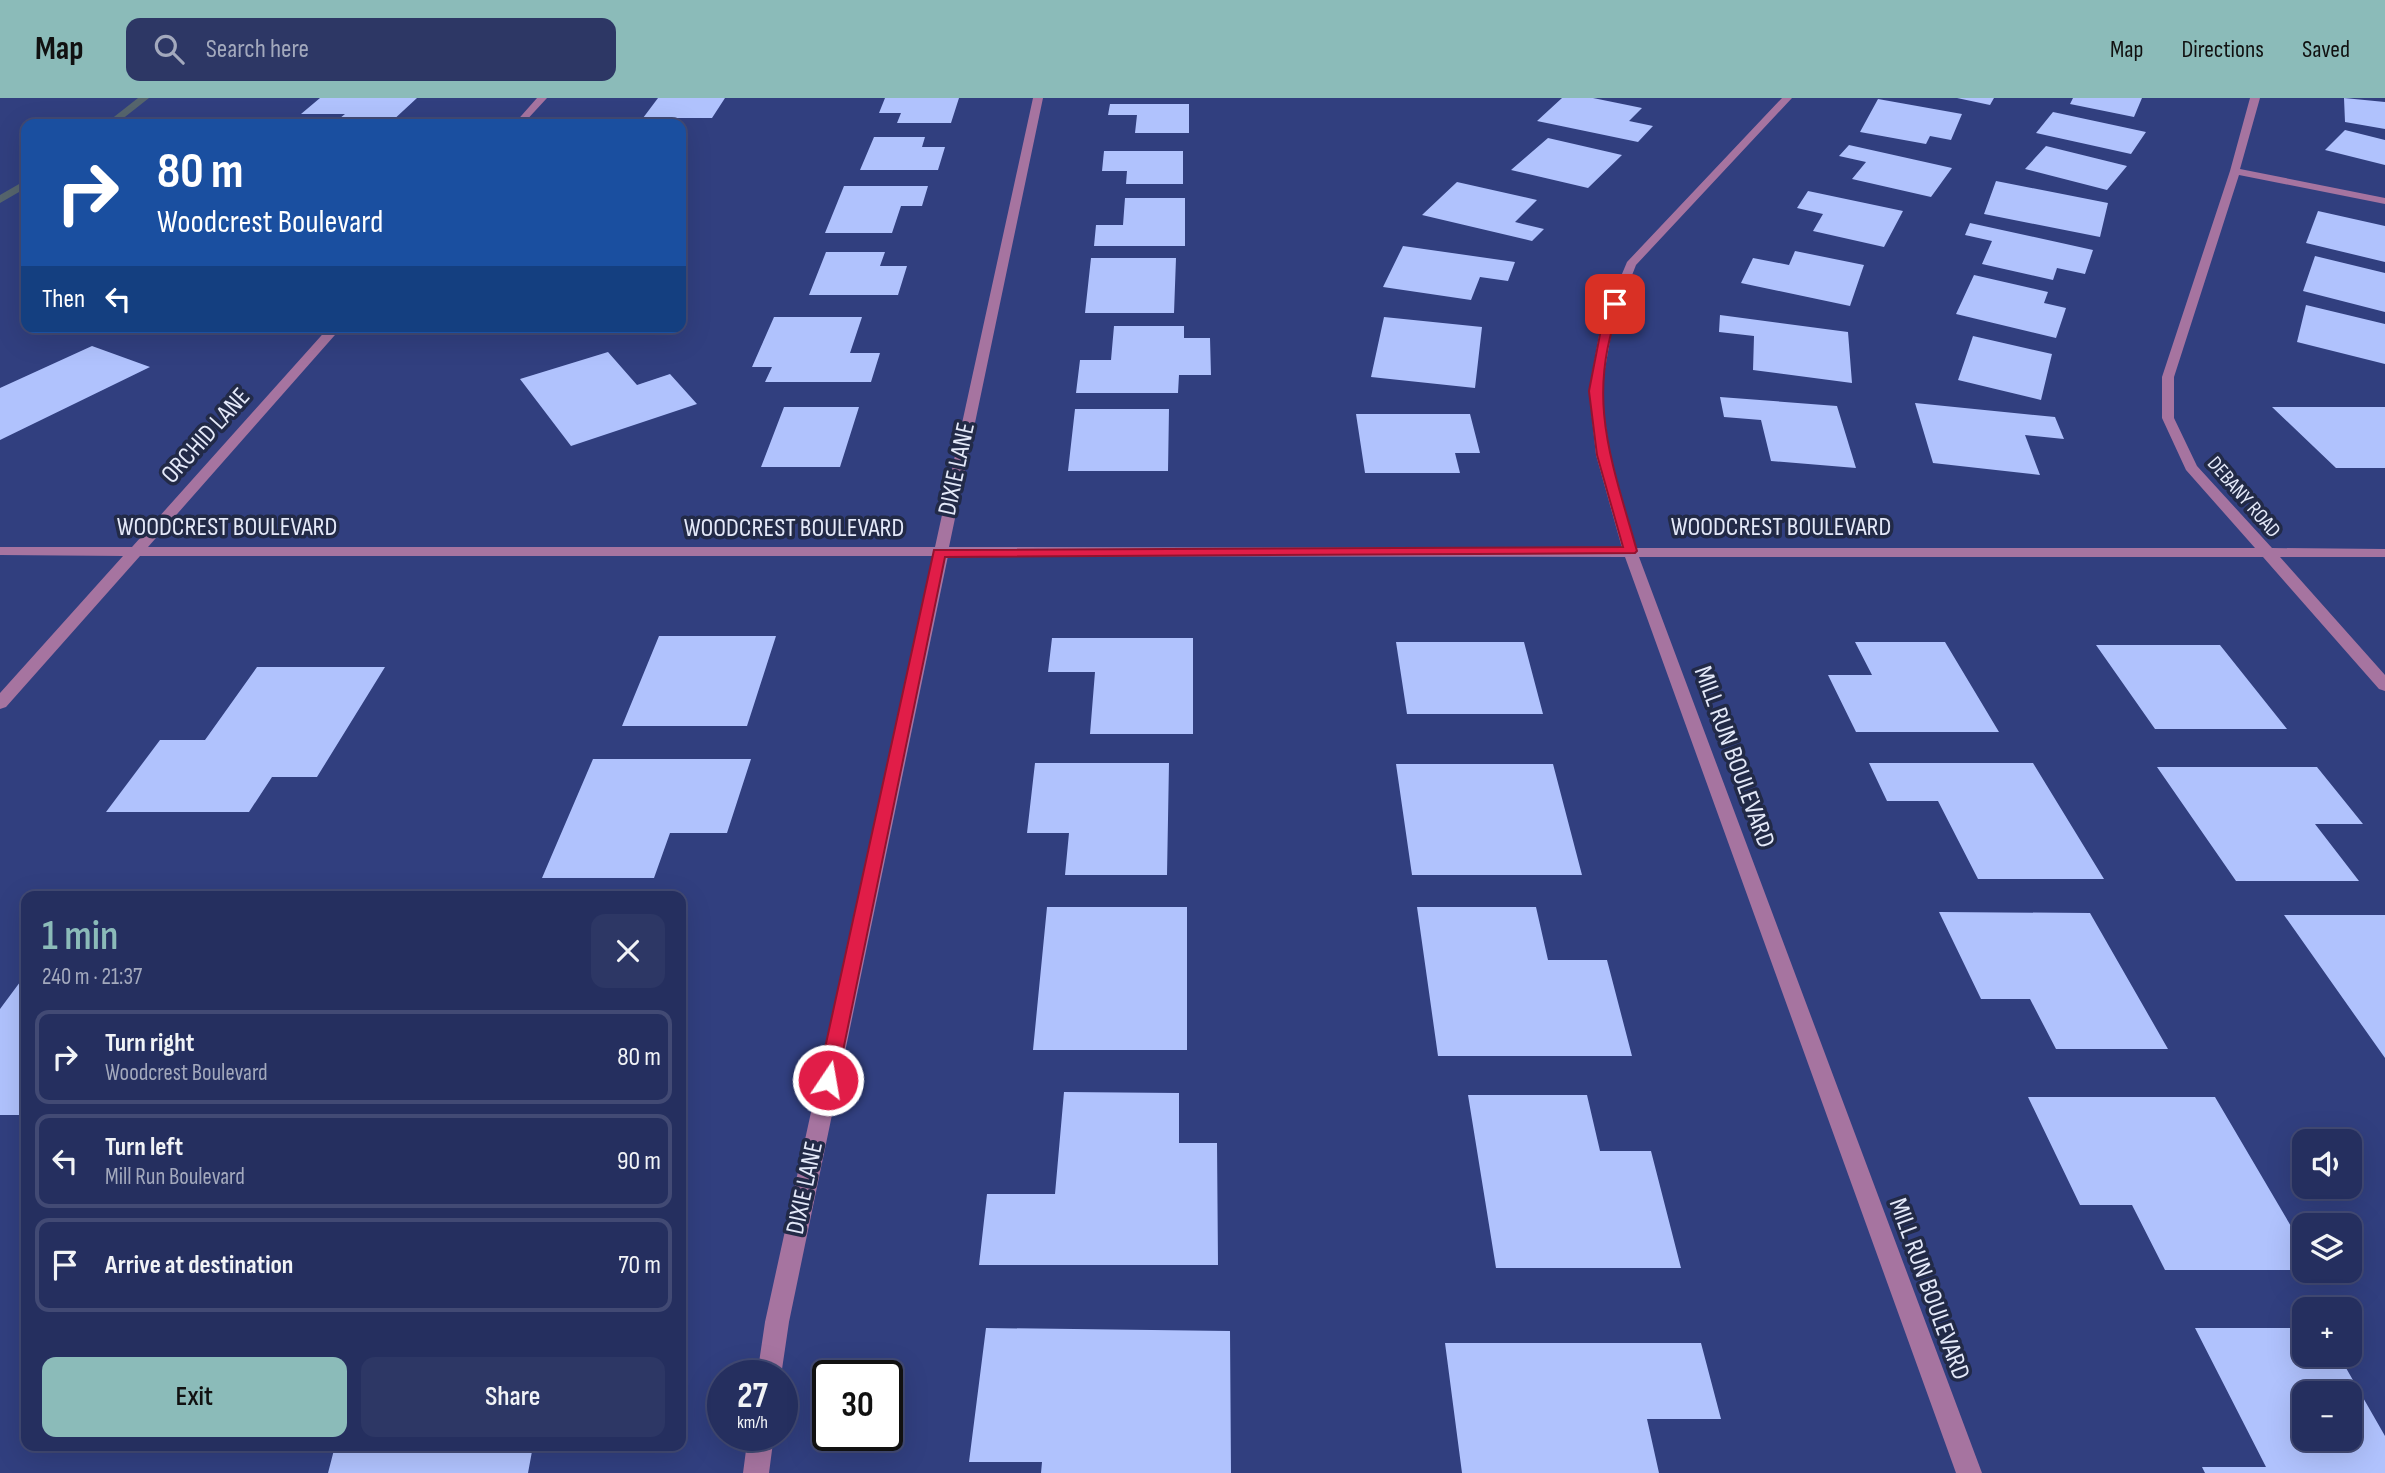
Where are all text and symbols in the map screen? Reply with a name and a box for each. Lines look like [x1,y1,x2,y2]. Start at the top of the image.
search box [126,18,616,81]
text: Map [35,29,84,69]
icon: search [150,30,188,68]
text: Search here [206,34,309,65]
text: Map [2110,35,2143,64]
text: Directions [2181,35,2264,64]
text: Saved [2302,35,2350,64]
text: 80 m [157,143,244,202]
icon: right [42,147,133,238]
text: Woodcrest Boulevard [157,203,383,242]
pin [1585,274,1645,334]
icon: left [99,280,137,318]
text: Then [42,284,85,315]
icon: arrive [1596,285,1634,323]
street label: ORCHID LANE [155,382,257,490]
street label: DIXIE LANE [932,420,982,518]
street label: DEBANY ROAD [2202,451,2286,543]
street label: WOODCREST BOULEVARD [117,512,337,543]
street label: WOODCREST BOULEVARD [1671,512,1891,543]
street label: WOODCREST BOULEVARD [684,513,904,544]
street label: MILL RUN BOULEVARD [1687,662,1781,852]
text: 1 min [42,911,118,962]
button: close [591,914,665,988]
text: 240 m · 21:37 [42,963,142,991]
text: Turn right [105,1028,194,1059]
icon: right [46,1038,84,1076]
text: 80 m [617,1042,661,1073]
position arrow [791,1043,865,1117]
text: Woodcrest Boulevard [105,1059,268,1087]
map controls [2292,1129,2362,1451]
button: sound [2292,1129,2362,1199]
text: Turn left [105,1132,183,1163]
street label: DIXIE LANE [780,1139,830,1237]
icon: left [46,1142,84,1180]
text: 90 m [617,1146,661,1177]
text: Mill Run Boulevard [105,1163,245,1191]
street label: MILL RUN BOULEVARD [1882,1194,1976,1384]
button: layers [2292,1213,2362,1283]
icon: arrive [46,1246,84,1284]
text: Arrive at destination [105,1250,293,1281]
text: 70 m [618,1250,661,1281]
button: + [2292,1297,2362,1367]
button: Exit [42,1357,347,1437]
button: Share [361,1357,665,1437]
speed limit sign: 30 [812,1360,903,1451]
text: 27 [737,1375,768,1418]
button: − [2292,1381,2362,1451]
text: km/h [737,1412,768,1433]

